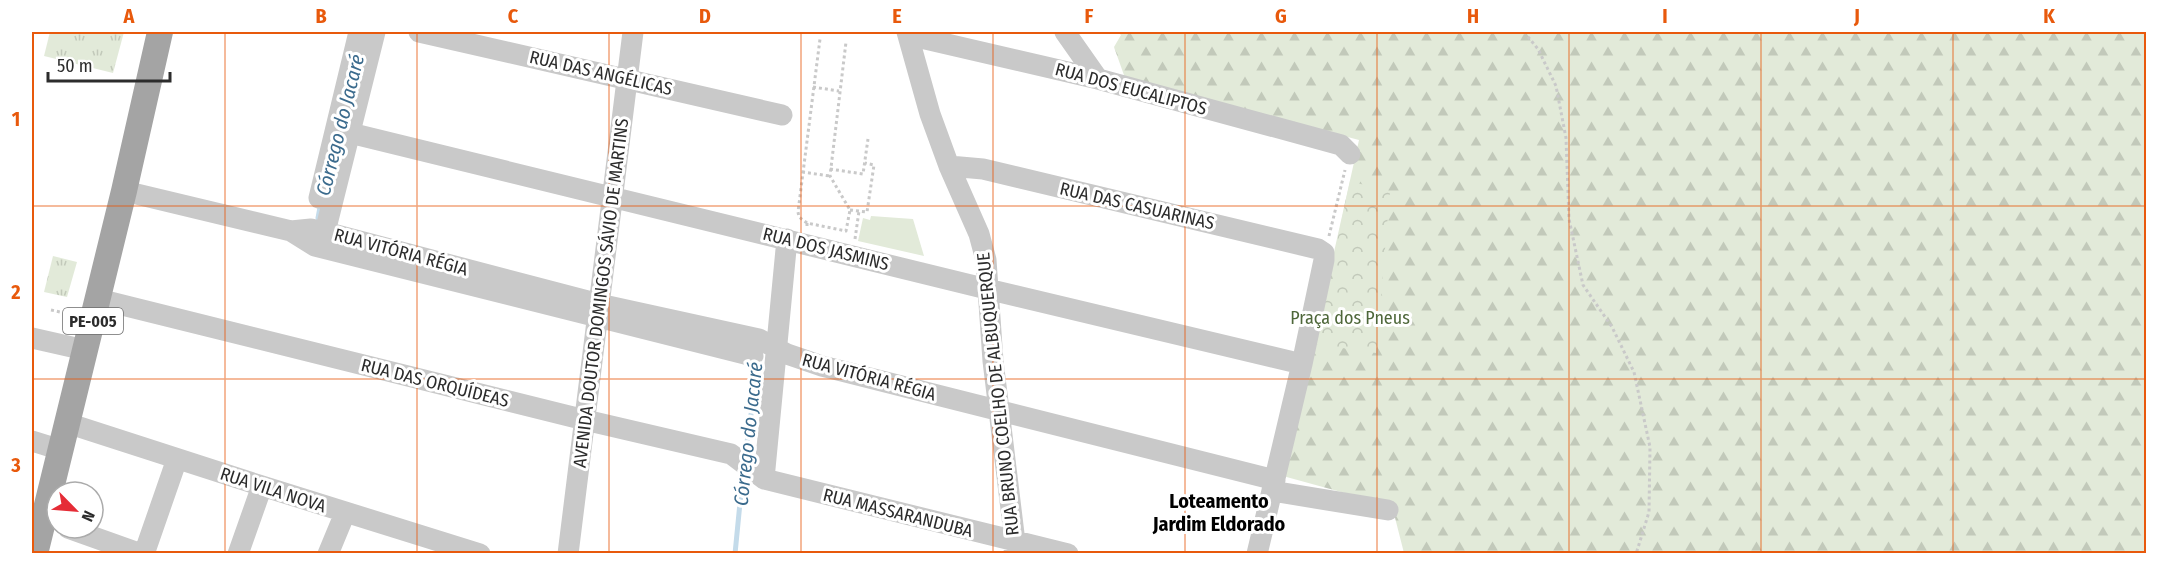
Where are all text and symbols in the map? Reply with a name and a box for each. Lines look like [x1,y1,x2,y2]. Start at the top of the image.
text: A [123,4,136,28]
text: B [315,4,327,28]
text: C [508,4,519,28]
text: D [699,4,711,28]
text: E [892,4,902,28]
text: F [1085,4,1094,28]
text: G [1275,4,1287,28]
text: H [1467,4,1479,28]
text: I [1662,4,1668,28]
text: J [1853,4,1860,28]
text: K [2043,4,2055,28]
scale bar [48,45,170,83]
street label: RUA DAS ANGÉLICAS [527,45,675,100]
water label: Córrego do Jacaré [311,52,369,198]
text: 50 m [57,55,93,77]
street label: RUA DOS EUCALIPTOS [1053,58,1209,120]
text: 1 [12,107,20,131]
street label: AVENIDA DOUTOR DOMINGOS SÁVIO DE MARTINS [568,117,633,469]
street label: RUA DAS CASUARINAS [1058,178,1216,234]
street label: RUA VITÓRIA RÉGIA [332,223,471,281]
street label: RUA DOS JASMINS [761,223,891,275]
street label: RUA BRUNO COELHO DE ALBUQUERQUE [972,251,1024,537]
text: 2 [10,280,21,304]
park label: Praça dos Pneus [1290,307,1410,329]
road number: PE-005 [63,308,123,334]
street label: RUA VITÓRIA RÉGIA [800,348,939,406]
street label: RUA DAS ORQUÍDEAS [359,353,511,412]
water label: Córrego do Jacaré [729,360,768,507]
text: 3 [10,453,21,477]
street label: RUA VILA NOVA [217,463,329,518]
north arrow [45,480,105,540]
street label: RUA MASSARANDUBA [821,484,976,542]
district label: Loteamento Jardim Eldorado [1152,489,1286,536]
text: N [78,508,99,524]

